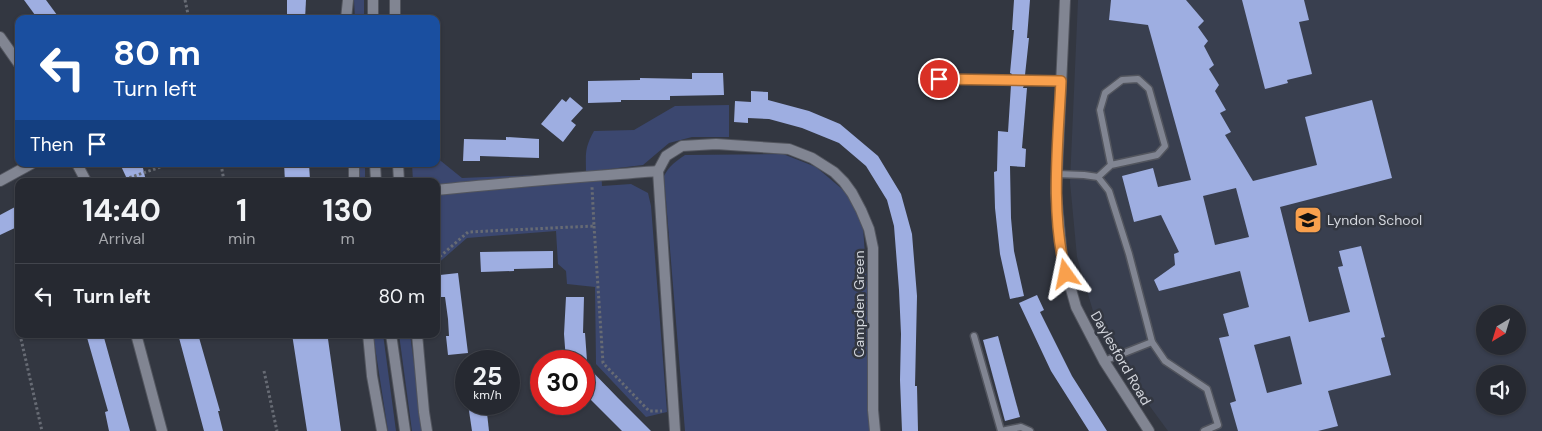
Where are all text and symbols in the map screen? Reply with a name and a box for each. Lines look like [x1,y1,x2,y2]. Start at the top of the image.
text: 80 m [113,30,201,76]
icon: left [30,35,95,100]
pin [918,58,960,100]
icon: arrive [925,65,953,93]
text: Turn left [113,74,197,103]
icon: arrive [83,130,111,158]
text: Then [30,132,73,157]
text: 14:40 [82,191,161,230]
text: 1 [236,191,247,230]
text: 130 [323,191,373,230]
school or university icon: Lyndon School [1293,205,1323,235]
place label: Lyndon School [1327,211,1422,229]
text: Arrival [98,228,145,249]
text: min [228,228,255,249]
text: m [341,228,355,249]
position arrow [1039,247,1091,299]
street label: Campden Green [850,251,868,357]
icon: left [30,282,58,310]
text: Turn left [73,284,151,309]
text: 80 m [378,284,425,309]
north arrow [1476,305,1526,355]
map controls [1476,305,1526,415]
street label: Daylesford Road [1087,308,1155,408]
speed limit sign: 30 [530,350,595,415]
text: 25 [473,360,502,393]
button: sound [1476,365,1526,415]
text: km/h [473,387,502,403]

